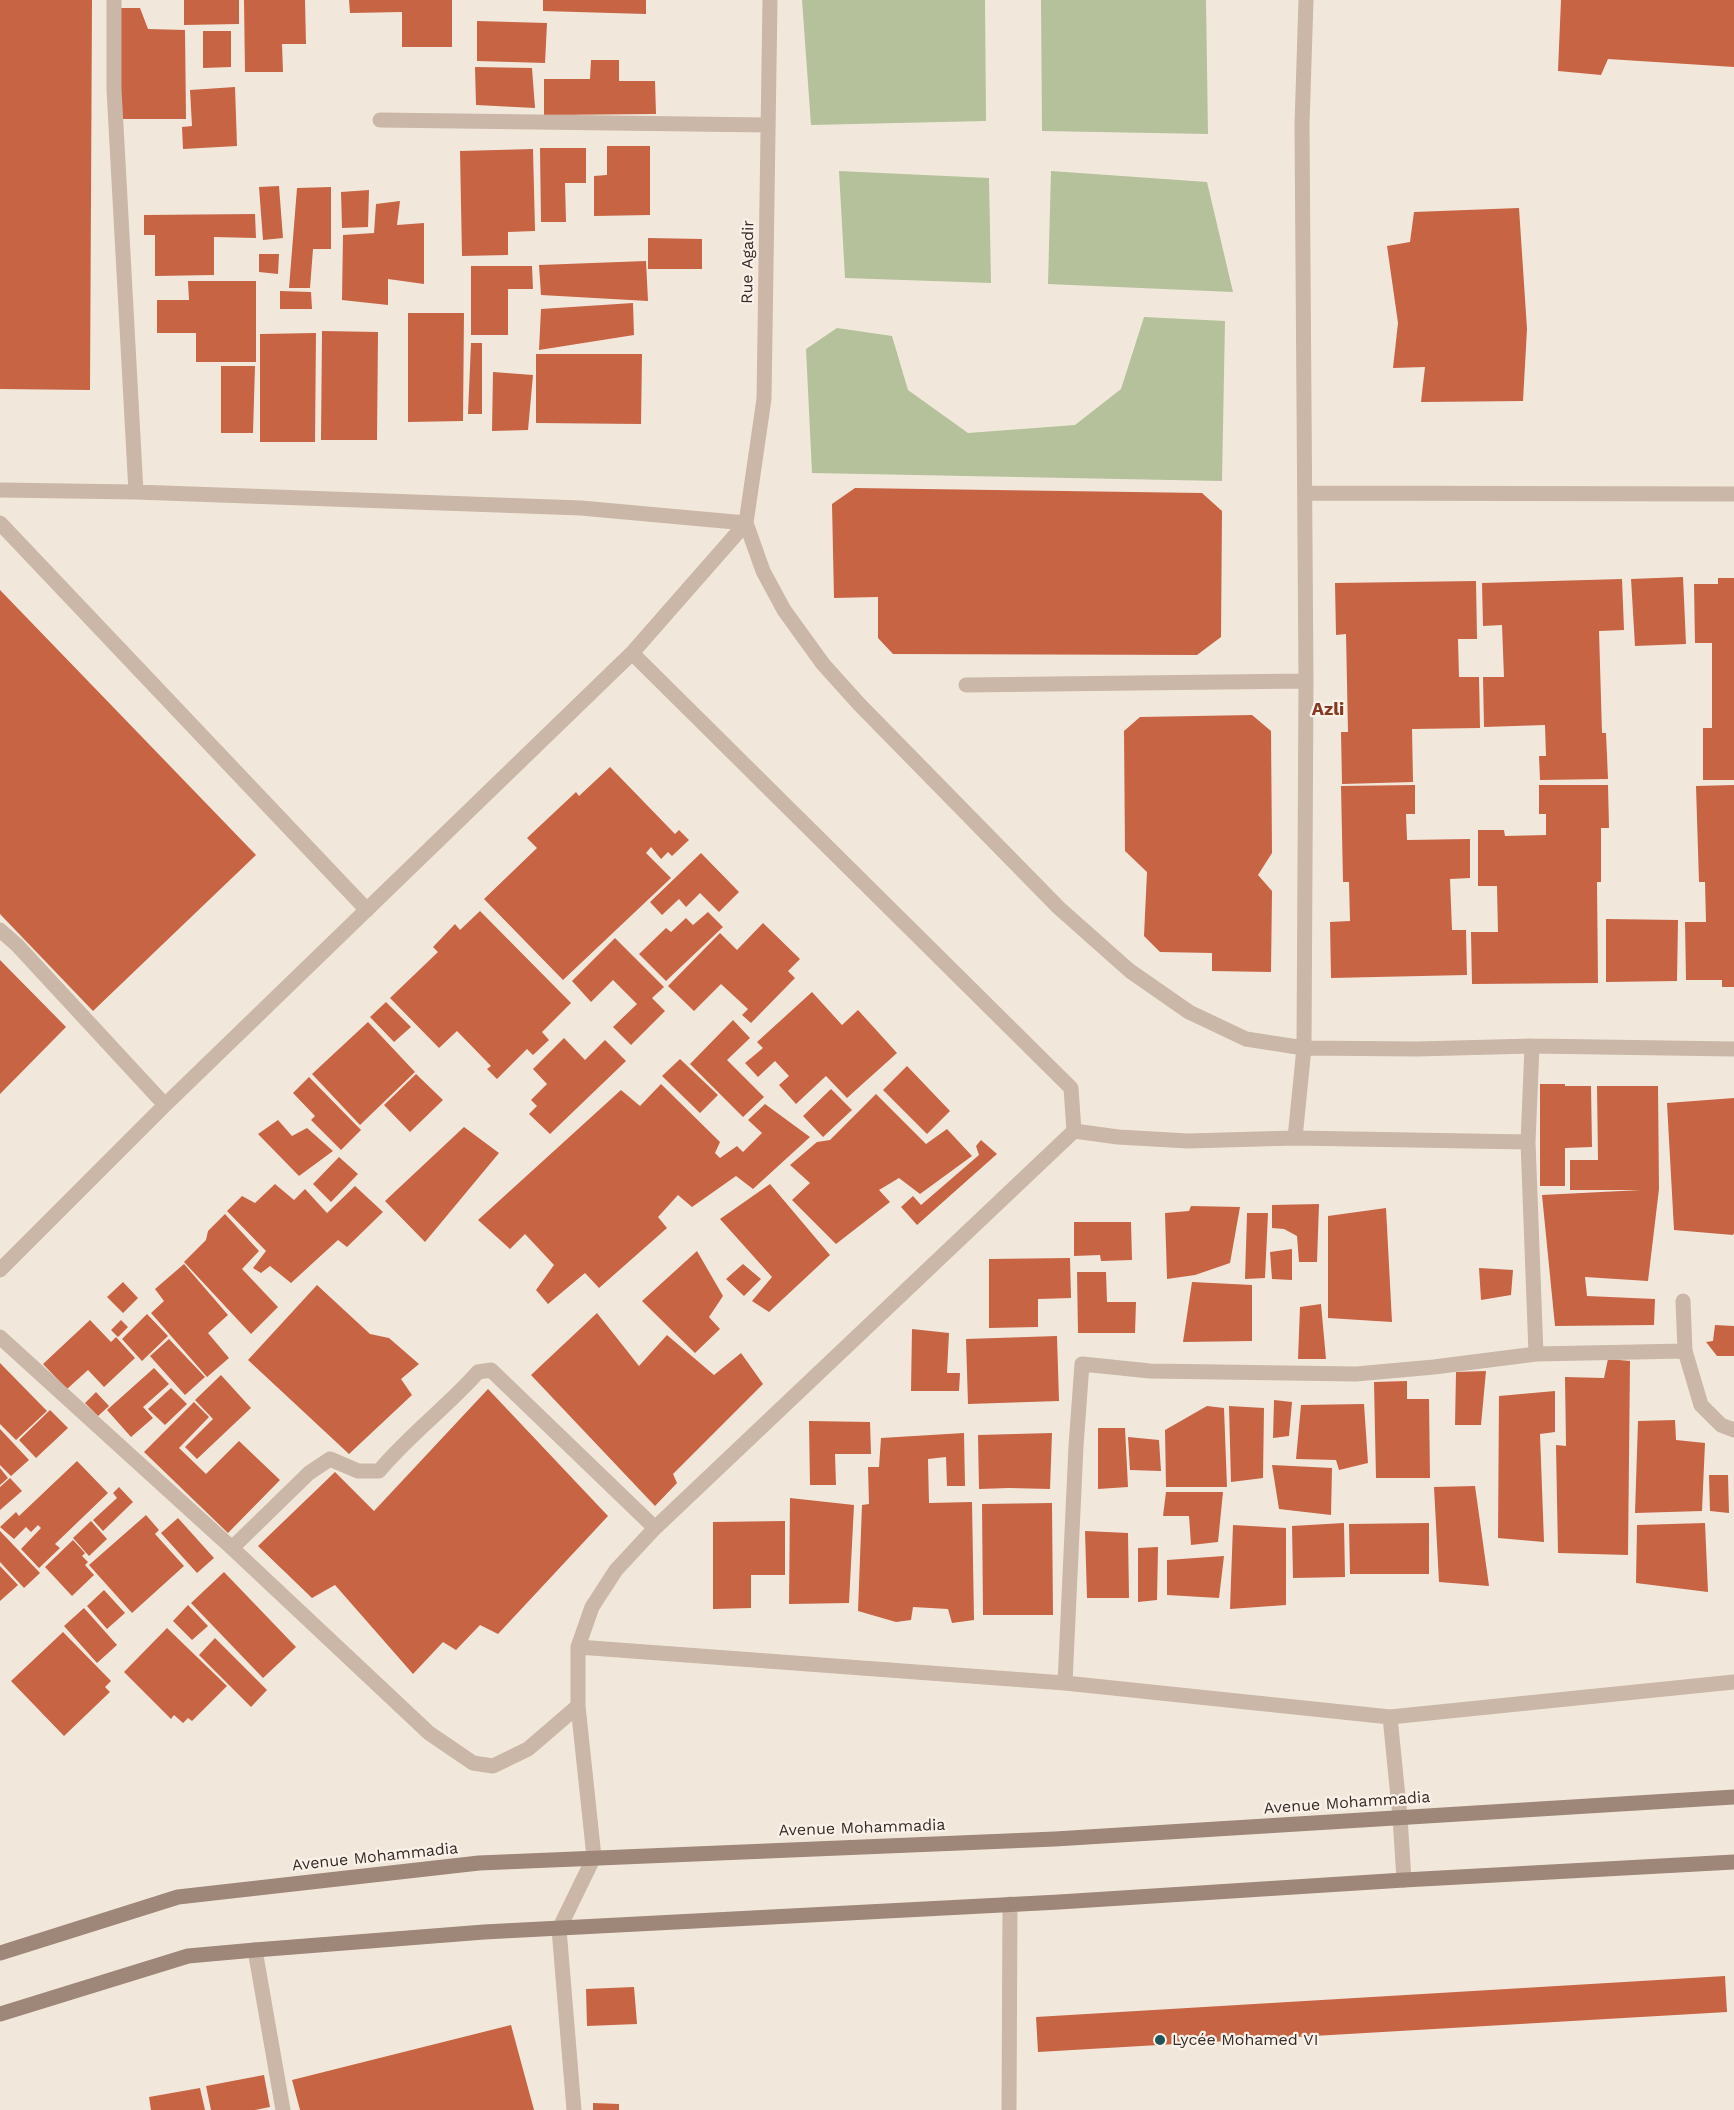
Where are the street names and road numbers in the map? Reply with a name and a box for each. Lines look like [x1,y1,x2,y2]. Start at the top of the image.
street label: Rue Agadir [738,220,758,304]
street label: Avenue Mohammadia [1263,1788,1431,1818]
street label: Avenue Mohammadia [778,1815,946,1841]
street label: Avenue Mohammadia [291,1839,459,1875]

